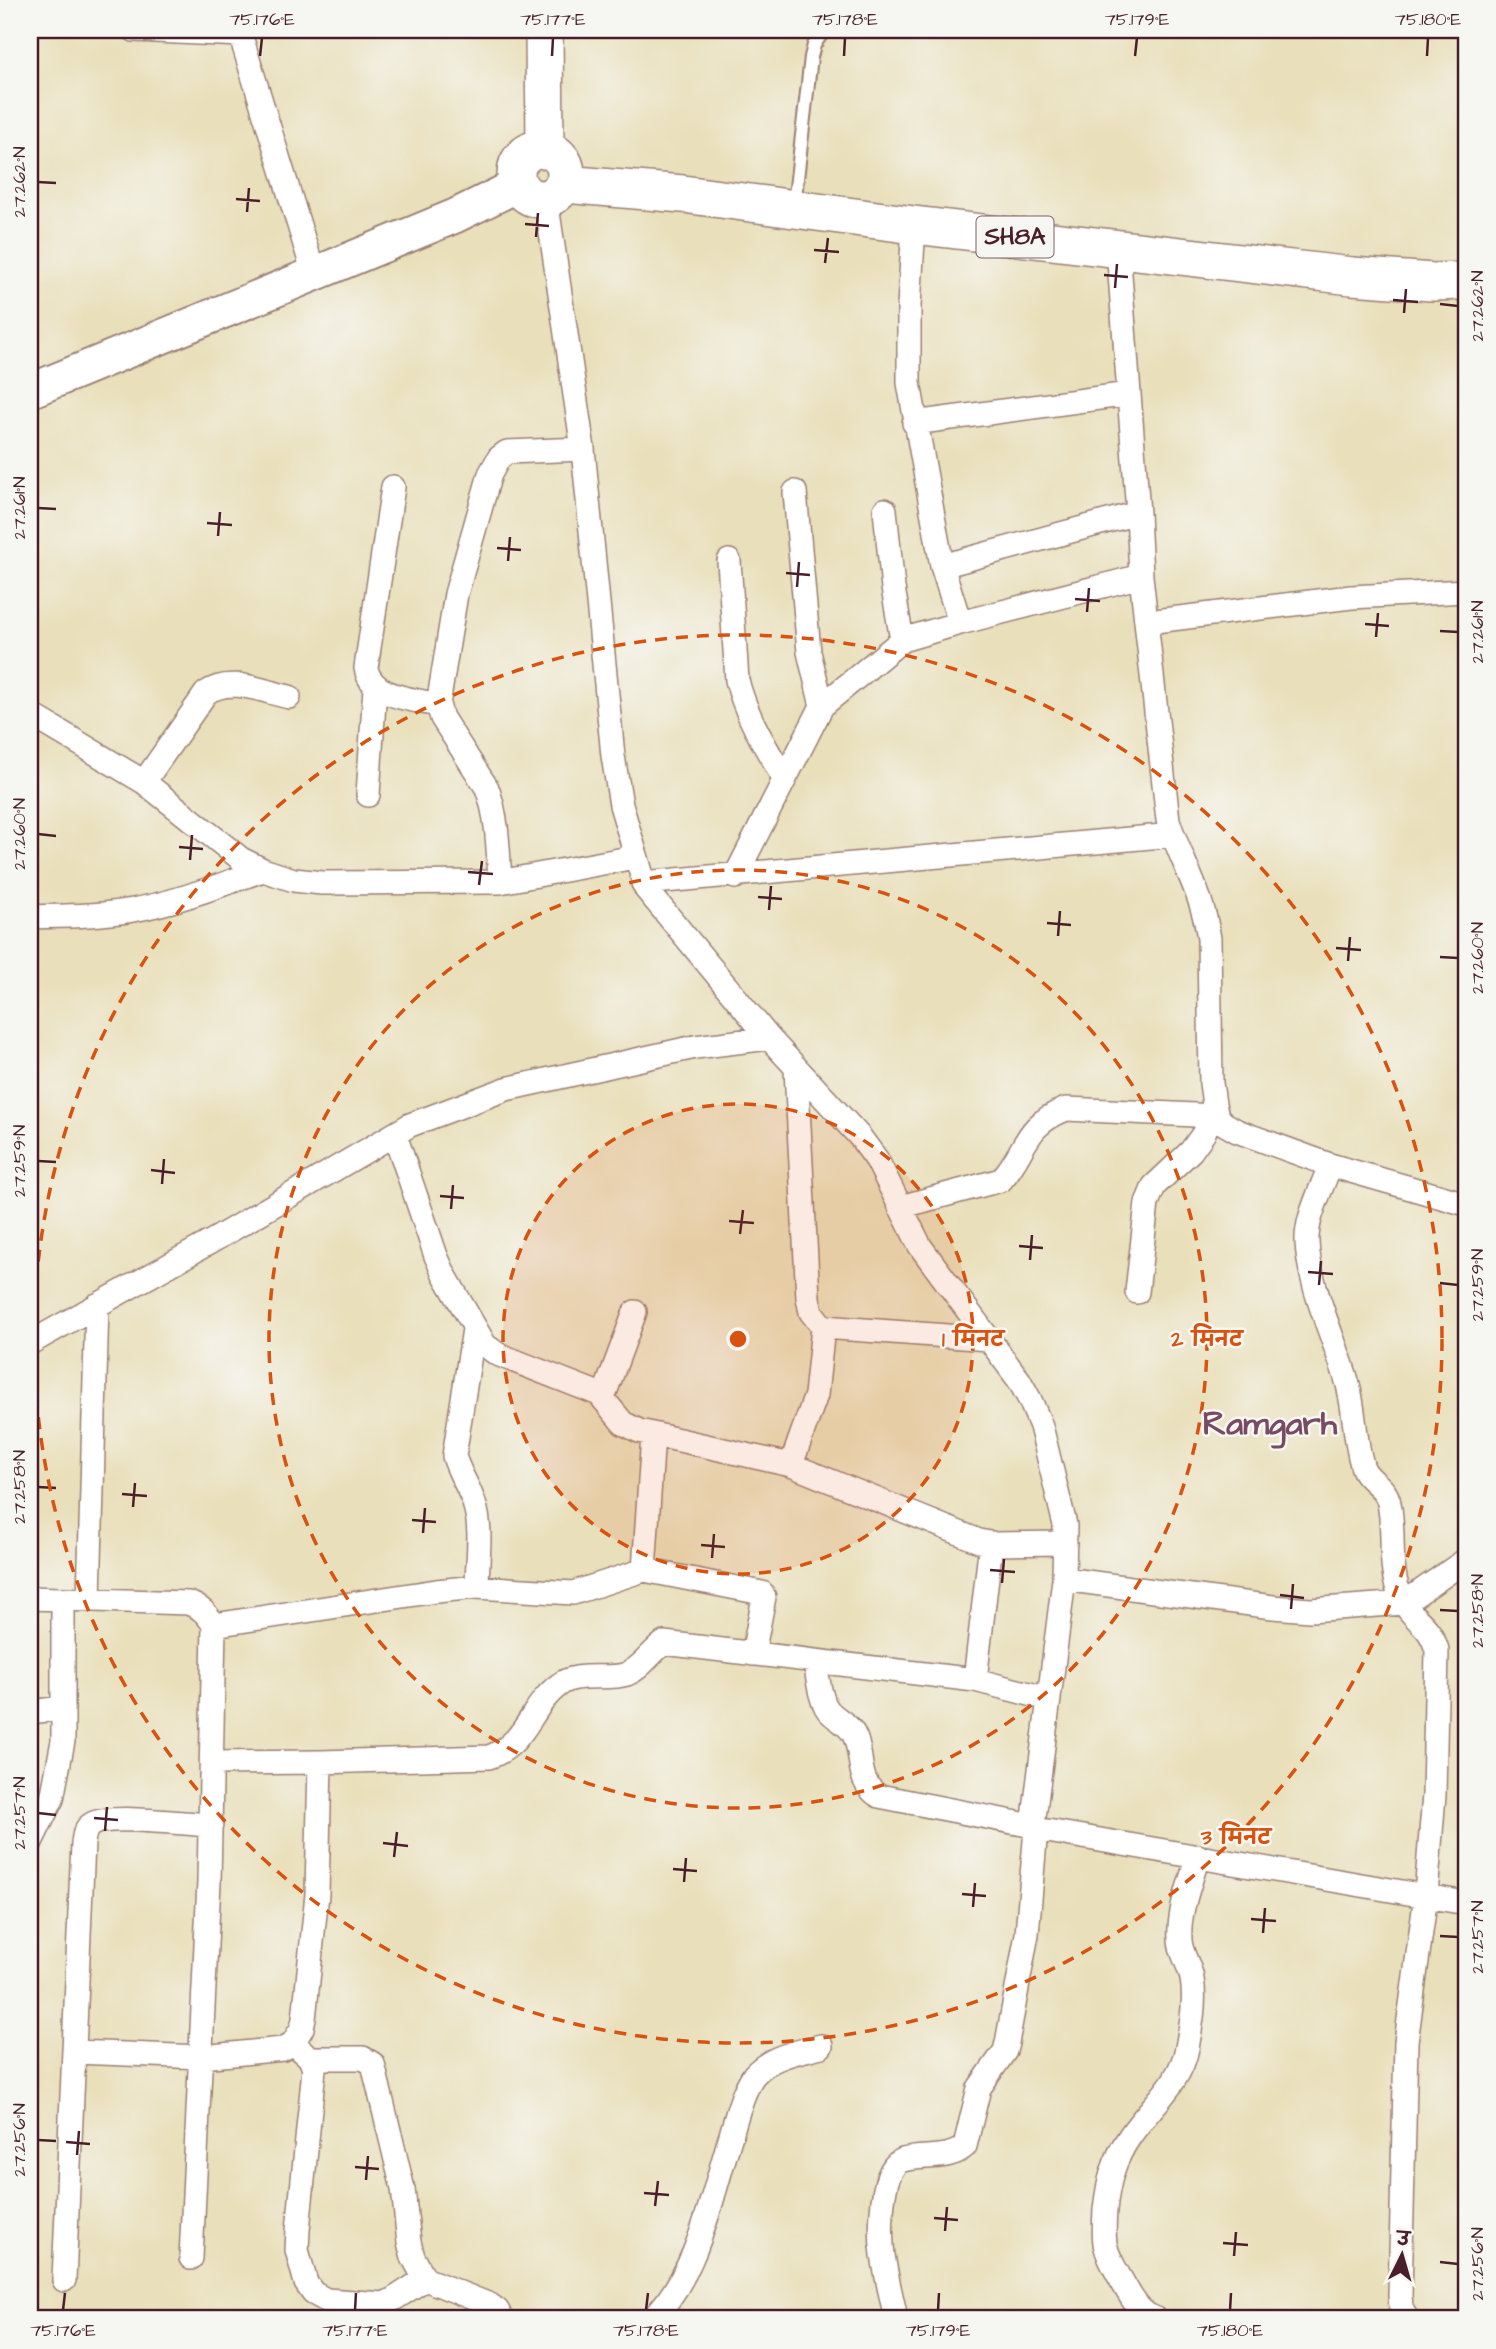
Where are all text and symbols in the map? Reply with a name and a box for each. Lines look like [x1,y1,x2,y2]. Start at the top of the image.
text: 75.176°E [229,7,295,32]
text: 75.177°E [520,7,586,32]
text: 75.178°E [812,7,878,32]
text: 75.179°E [1105,7,1170,32]
text: 75.180°E [1395,7,1461,32]
text: 27.262°N [7,146,32,218]
road number: SH8A [976,216,1054,258]
text: 27.262°N [1465,270,1490,342]
text: 27.261°N [7,476,32,540]
text: 27.261°N [1465,600,1490,664]
text: 27.260°N [7,798,32,870]
text: 27.260°N [1465,922,1490,994]
text: 27.259°N [7,1125,32,1197]
text: 27.259°N [1465,1249,1490,1321]
text: 1 मिनट [942,1323,1006,1354]
text: 2 मिनट [1170,1323,1245,1354]
centre of rings [726,1327,750,1351]
district label: Ramgarh [1203,1401,1338,1449]
text: 27.258°N [7,1450,32,1524]
text: 27.258°N [1465,1574,1490,1648]
text: 27.257°N [7,1776,32,1850]
text: 3 मिनट [1200,1821,1273,1852]
text: 27.257°N [1465,1900,1490,1974]
text: 27.256°N [7,2103,32,2177]
north arrow [1366,2220,1436,2290]
text: उ [1394,2225,1413,2254]
text: 27.256°N [1465,2227,1490,2301]
text: 75.176°E [30,2318,96,2343]
text: 75.177°E [322,2318,388,2343]
text: 75.178°E [613,2318,679,2343]
text: 75.179°E [906,2318,971,2343]
text: 75.180°E [1197,2318,1263,2343]

